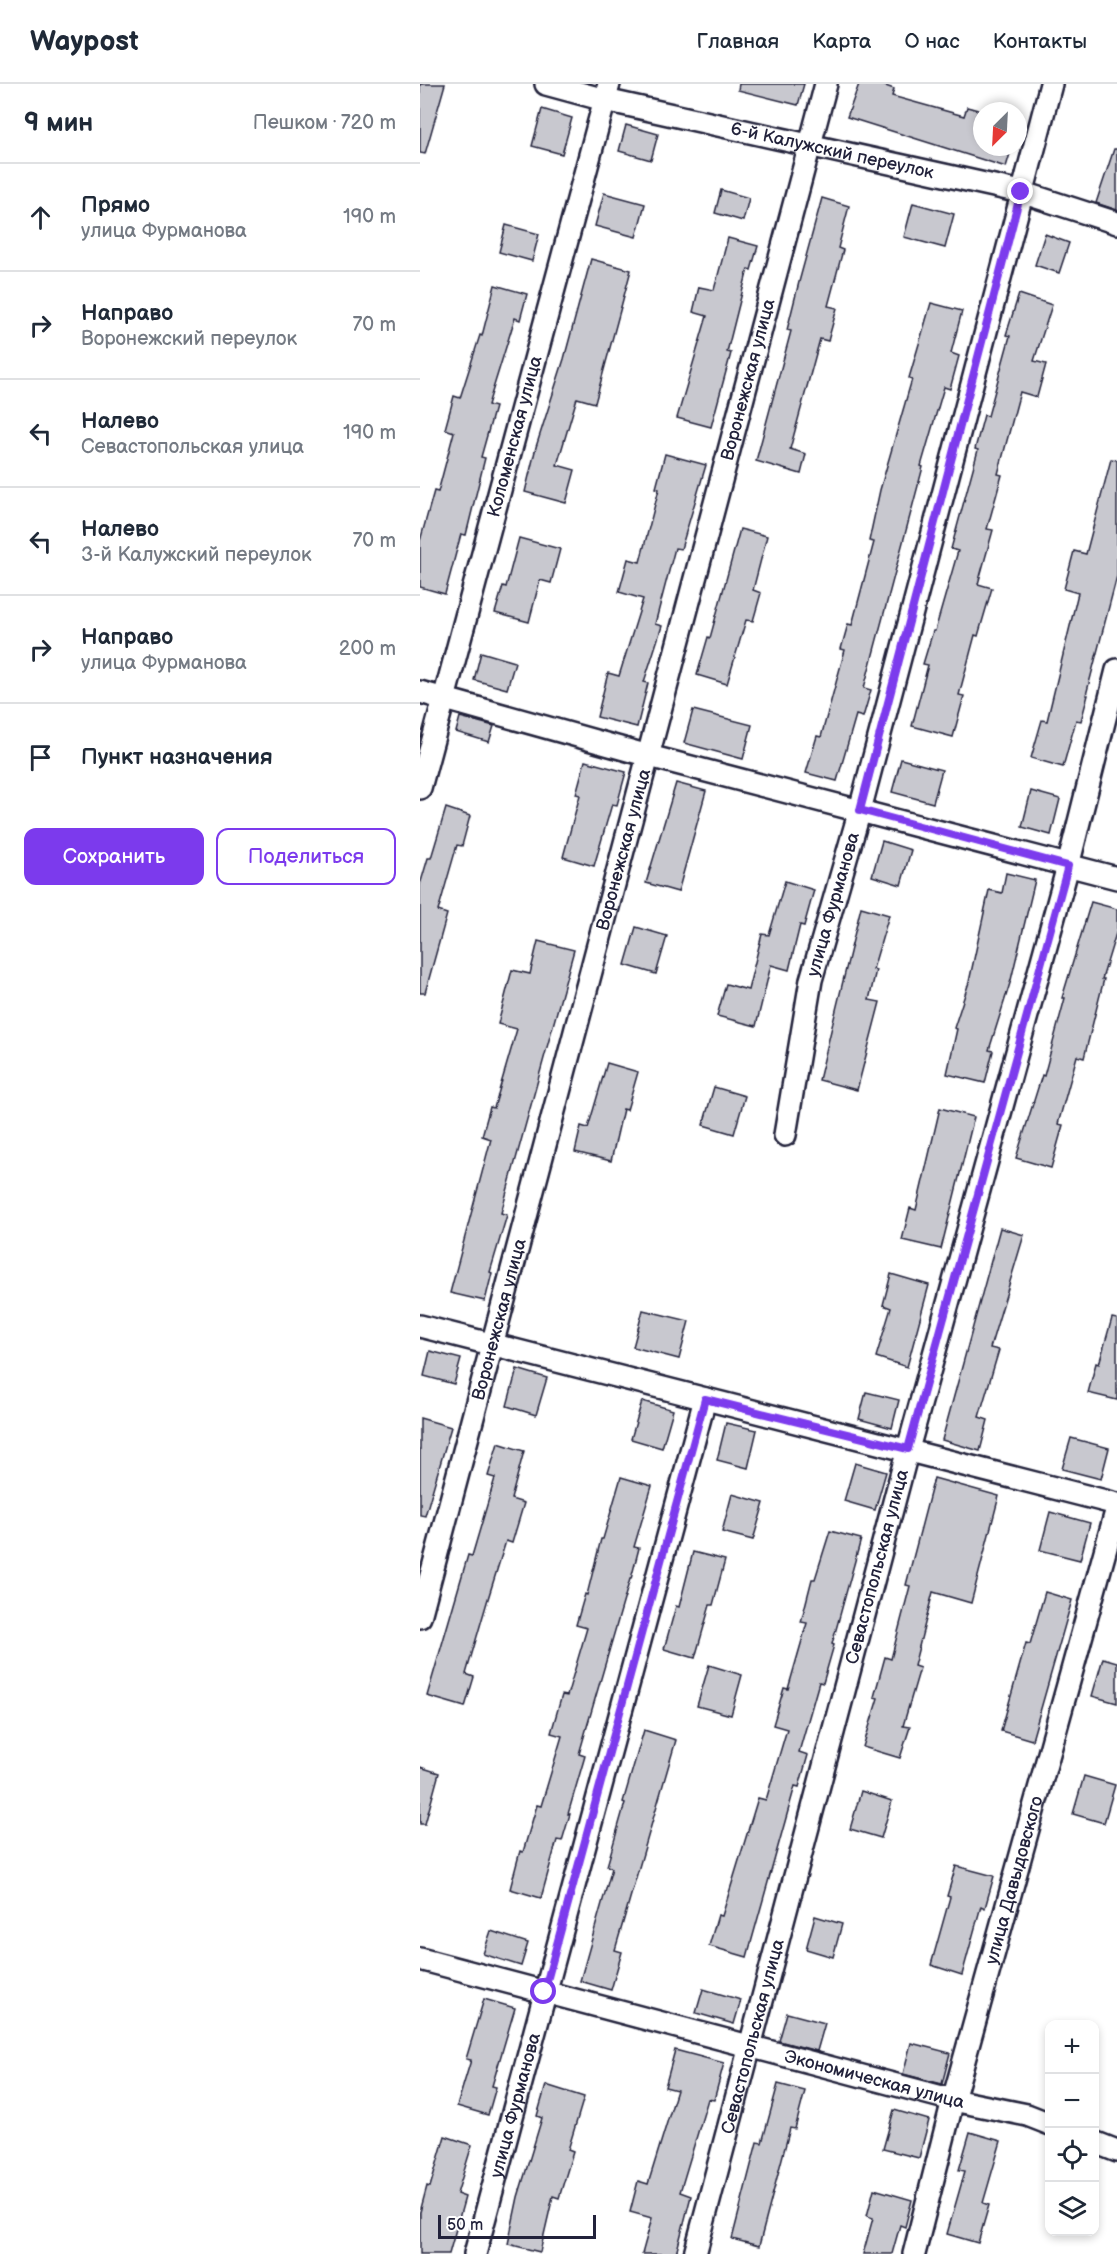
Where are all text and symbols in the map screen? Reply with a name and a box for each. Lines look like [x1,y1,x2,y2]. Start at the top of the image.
text: Waypost [30,25,139,58]
text: Главная [696,29,779,54]
text: Карта [812,29,871,54]
text: О нас [904,29,960,54]
text: Контакты [993,29,1087,54]
north arrow [973,102,1027,156]
text: 9 мин [24,108,93,139]
text: Пешком · 720 m [253,111,396,135]
street label: 6-й Калужский переулок [729,118,936,184]
route end [1007,178,1033,204]
text: Прямо [81,192,150,219]
icon: ahead [24,201,57,234]
text: 190 m [343,205,396,229]
text: улица Фурманова [81,219,247,243]
street label: Воронежская улица [717,296,780,463]
text: Направо [81,300,173,327]
icon: right [24,309,57,342]
text: 70 m [352,313,396,337]
text: Воронежский переулок [81,327,297,351]
street label: Коломенская улица [483,353,547,519]
text: Налево [81,408,159,435]
icon: left [24,417,57,450]
text: 190 m [343,421,396,445]
text: Севастопольская улица [81,435,304,459]
text: Налево [81,516,159,543]
icon: left [24,525,57,558]
text: 70 m [352,529,396,553]
text: 3-й Калужский переулок [81,543,312,567]
text: Направо [81,624,173,651]
icon: right [24,633,57,666]
text: 200 m [339,637,396,661]
text: улица Фурманова [81,651,247,675]
icon: arrive [24,741,57,774]
text: Пункт назначения [81,744,273,771]
street label: Воронежская улица [592,766,655,933]
button: Сохранить [24,828,204,885]
button: Поделиться [216,828,396,885]
street label: улица Фурманова [803,829,864,979]
street label: Воронежская улица [468,1236,531,1402]
street label: Севастопольская улица [842,1467,913,1667]
street label: улица Давыдовского [981,1794,1048,1967]
street label: Севастопольская улица [717,1936,789,2136]
route start [530,1978,556,2004]
map controls [1045,2020,1099,2236]
button: + [1045,2020,1099,2074]
street label: улица Фурманова [486,2030,545,2180]
street label: Экономическая улица [782,2046,966,2113]
button: − [1045,2074,1099,2128]
button: locate [1045,2128,1099,2182]
button: layers [1045,2182,1099,2236]
scale bar [438,2212,596,2240]
text: 50 m [447,2216,483,2235]

